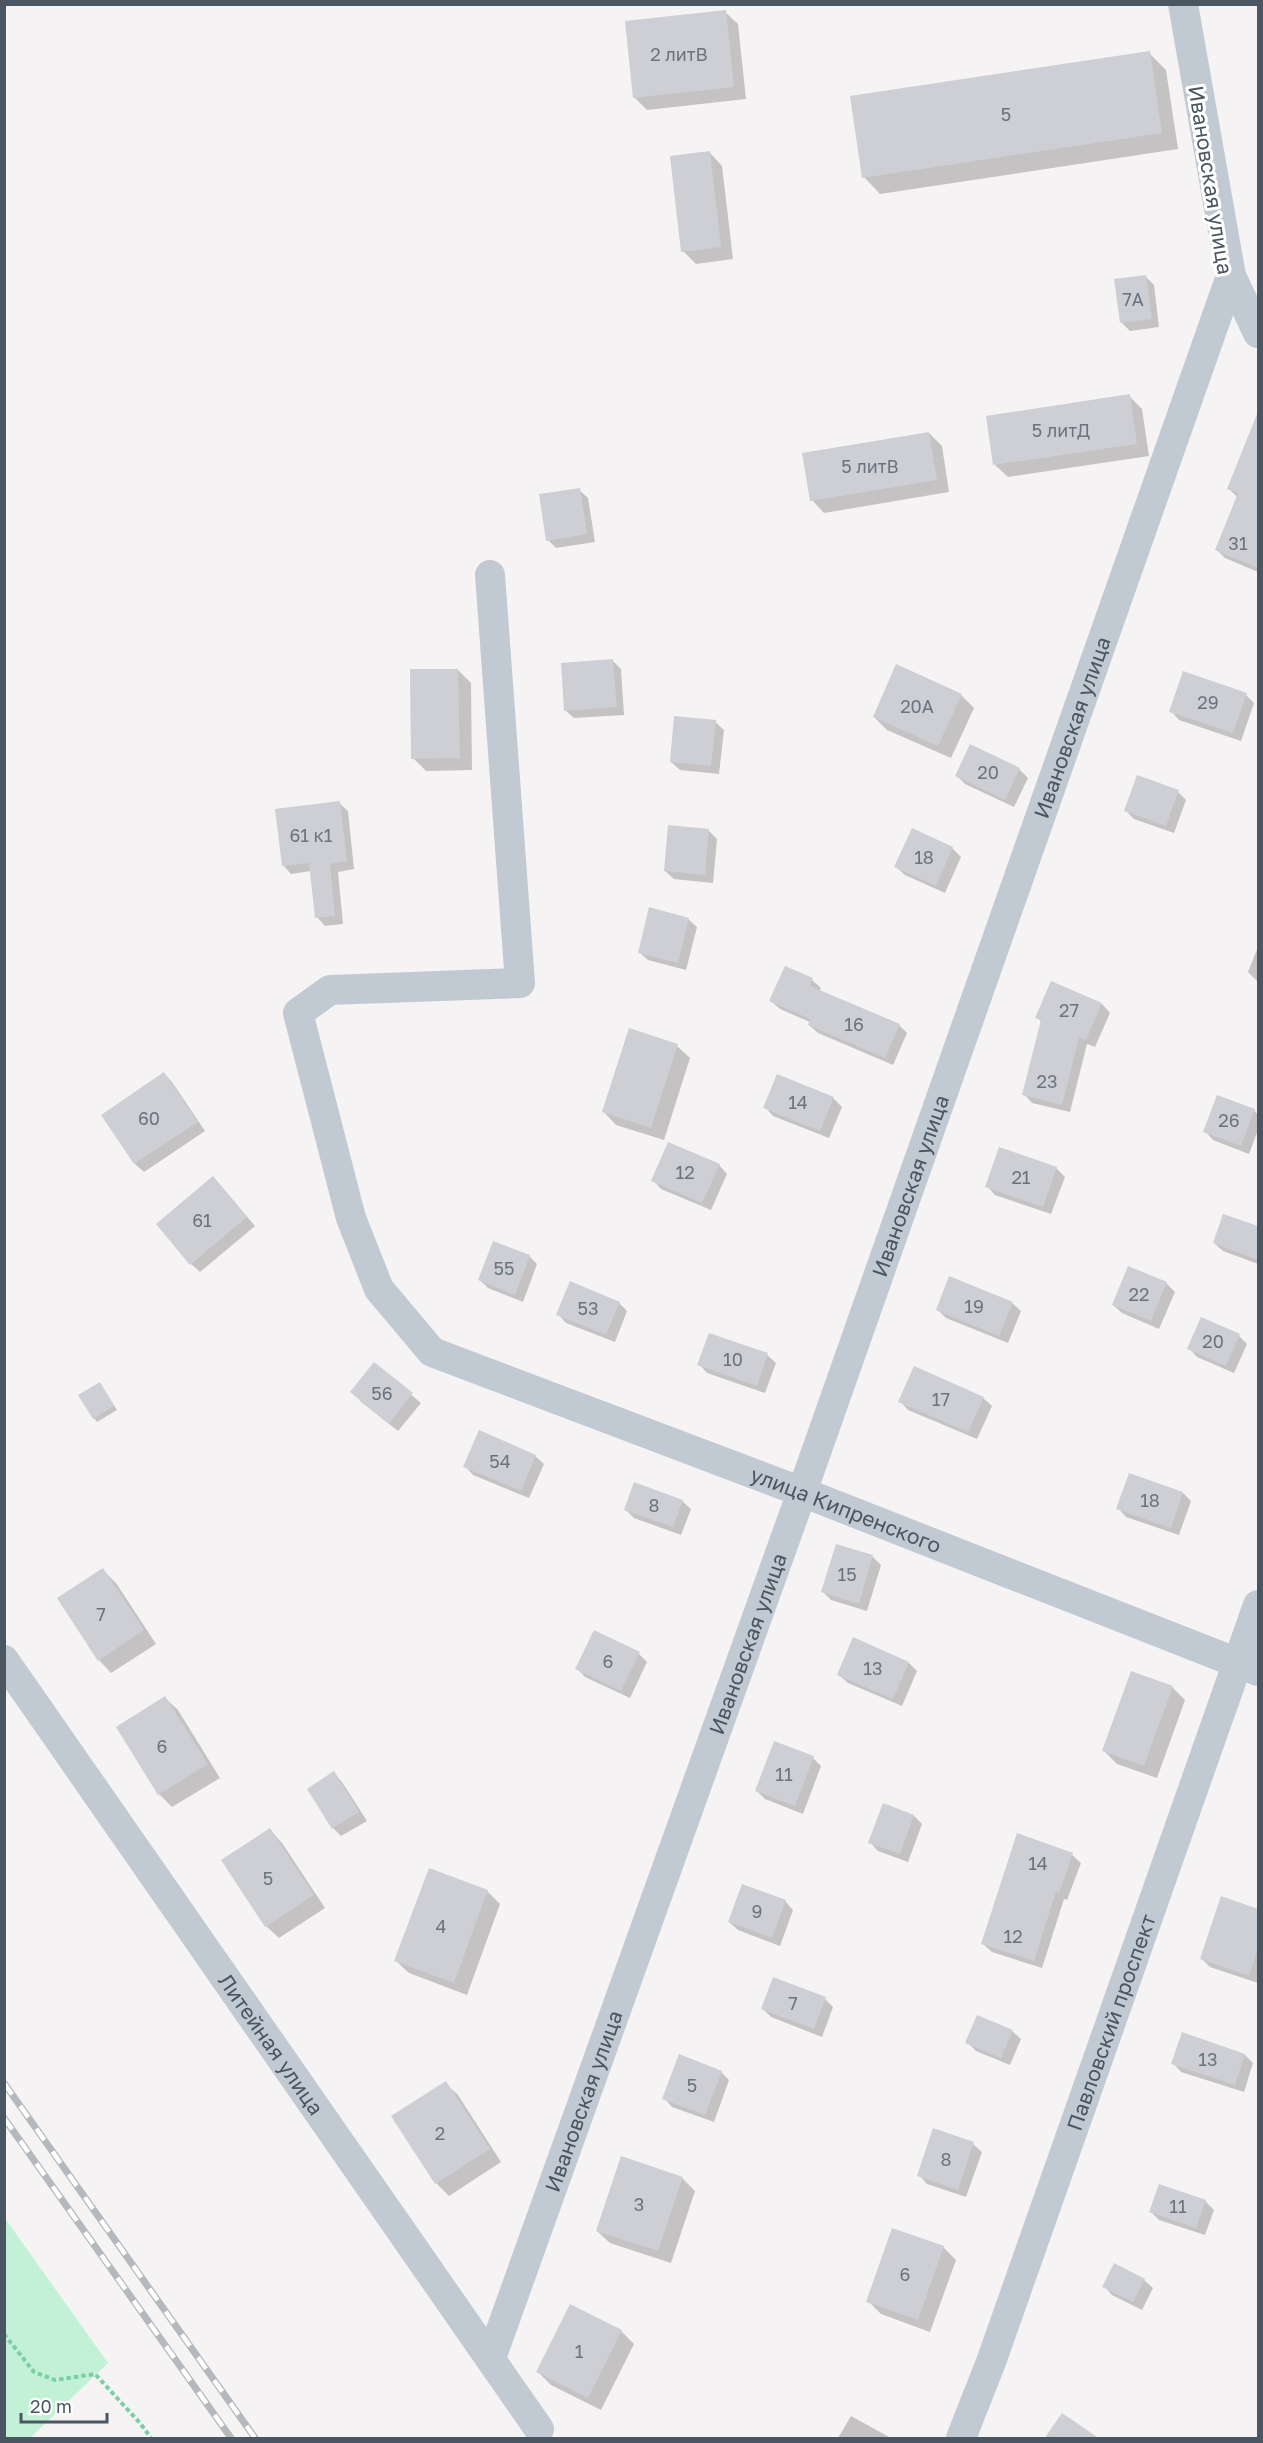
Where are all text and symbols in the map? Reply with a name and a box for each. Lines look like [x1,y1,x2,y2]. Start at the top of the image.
house number: 2 литВ [650,43,708,65]
street label: Ивановская улица [1183,84,1239,276]
house number: 5 [1001,103,1011,125]
house number: 7А [1122,288,1144,310]
house number: 5 литД [1032,419,1090,441]
house number: 5 литВ [841,455,899,477]
house number: 31 [1228,532,1248,554]
street label: Ивановская улица [1028,633,1116,822]
house number: 29 [1197,691,1219,713]
house number: 20А [900,695,934,717]
house number: 20 [977,761,999,783]
house number: 61 к1 [289,824,333,846]
house number: 18 [914,846,934,868]
house number: 27 [1059,999,1079,1021]
house number: 16 [844,1013,864,1035]
house number: 23 [1037,1070,1057,1092]
house number: 14 [788,1091,808,1113]
street label: Ивановская улица [866,1091,954,1280]
house number: 60 [138,1107,160,1129]
house number: 26 [1218,1109,1240,1131]
house number: 12 [675,1161,695,1183]
house number: 21 [1011,1166,1031,1188]
house number: 61 [192,1209,212,1231]
house number: 55 [494,1257,514,1279]
house number: 22 [1129,1283,1149,1305]
house number: 19 [964,1295,984,1317]
house number: 53 [578,1297,598,1319]
house number: 20 [1202,1330,1224,1352]
house number: 10 [723,1348,743,1370]
house number: 56 [371,1382,393,1404]
house number: 17 [932,1388,950,1410]
house number: 54 [489,1450,511,1472]
street label: улица Кипренского [747,1461,945,1558]
house number: 18 [1140,1489,1160,1511]
house number: 8 [649,1494,659,1516]
street label: Ивановская улица [703,1549,792,1738]
house number: 15 [837,1563,857,1585]
house number: 7 [96,1603,106,1625]
house number: 6 [603,1650,613,1672]
house number: 13 [863,1657,883,1679]
house number: 6 [157,1735,167,1757]
house number: 11 [775,1763,793,1785]
house number: 14 [1028,1852,1048,1874]
house number: 5 [263,1867,273,1889]
house number: 9 [752,1900,762,1922]
street label: Павловский проспект [1061,1911,1161,2134]
house number: 4 [436,1915,447,1937]
house number: 12 [1003,1925,1023,1947]
street label: Литейная улица [213,1968,329,2120]
house number: 7 [788,1992,798,2014]
street label: Ивановская улица [539,2007,628,2195]
house number: 13 [1198,2048,1218,2070]
house number: 5 [687,2074,697,2096]
house number: 2 [435,2122,445,2144]
house number: 8 [941,2148,951,2170]
house number: 3 [634,2193,644,2215]
house number: 11 [1169,2195,1187,2217]
house number: 6 [900,2263,910,2285]
house number: 1 [575,2340,584,2362]
scale bar [21,2386,106,2424]
text: 20 m [30,2395,72,2417]

